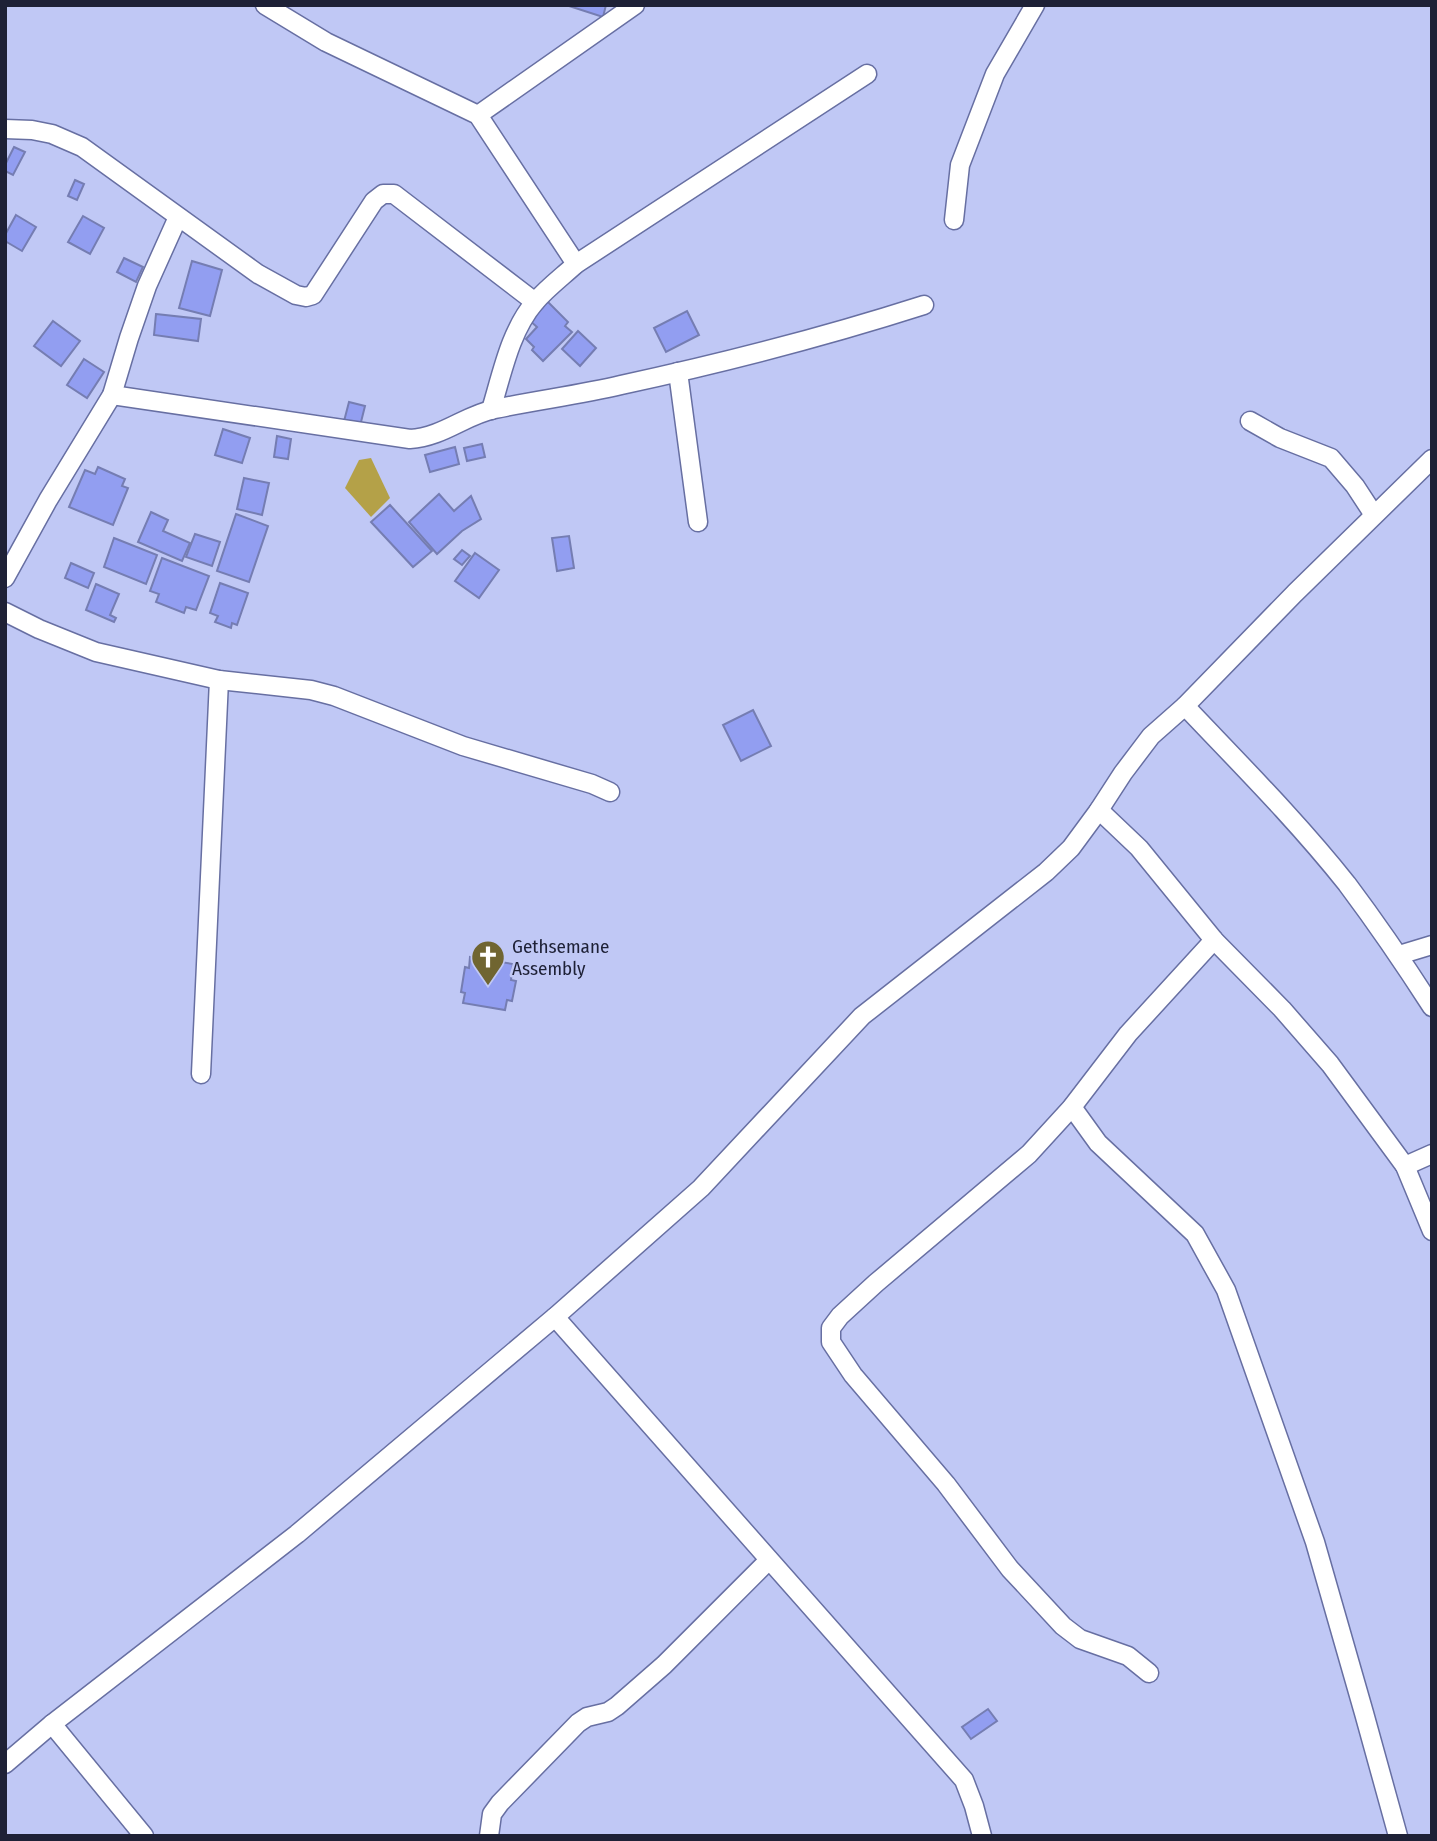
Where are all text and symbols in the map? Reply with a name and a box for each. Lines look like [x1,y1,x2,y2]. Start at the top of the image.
place label: Gethsemane Assembly [512,935,609,980]
church icon: Gethsemane Assembly [469,938,507,987]

